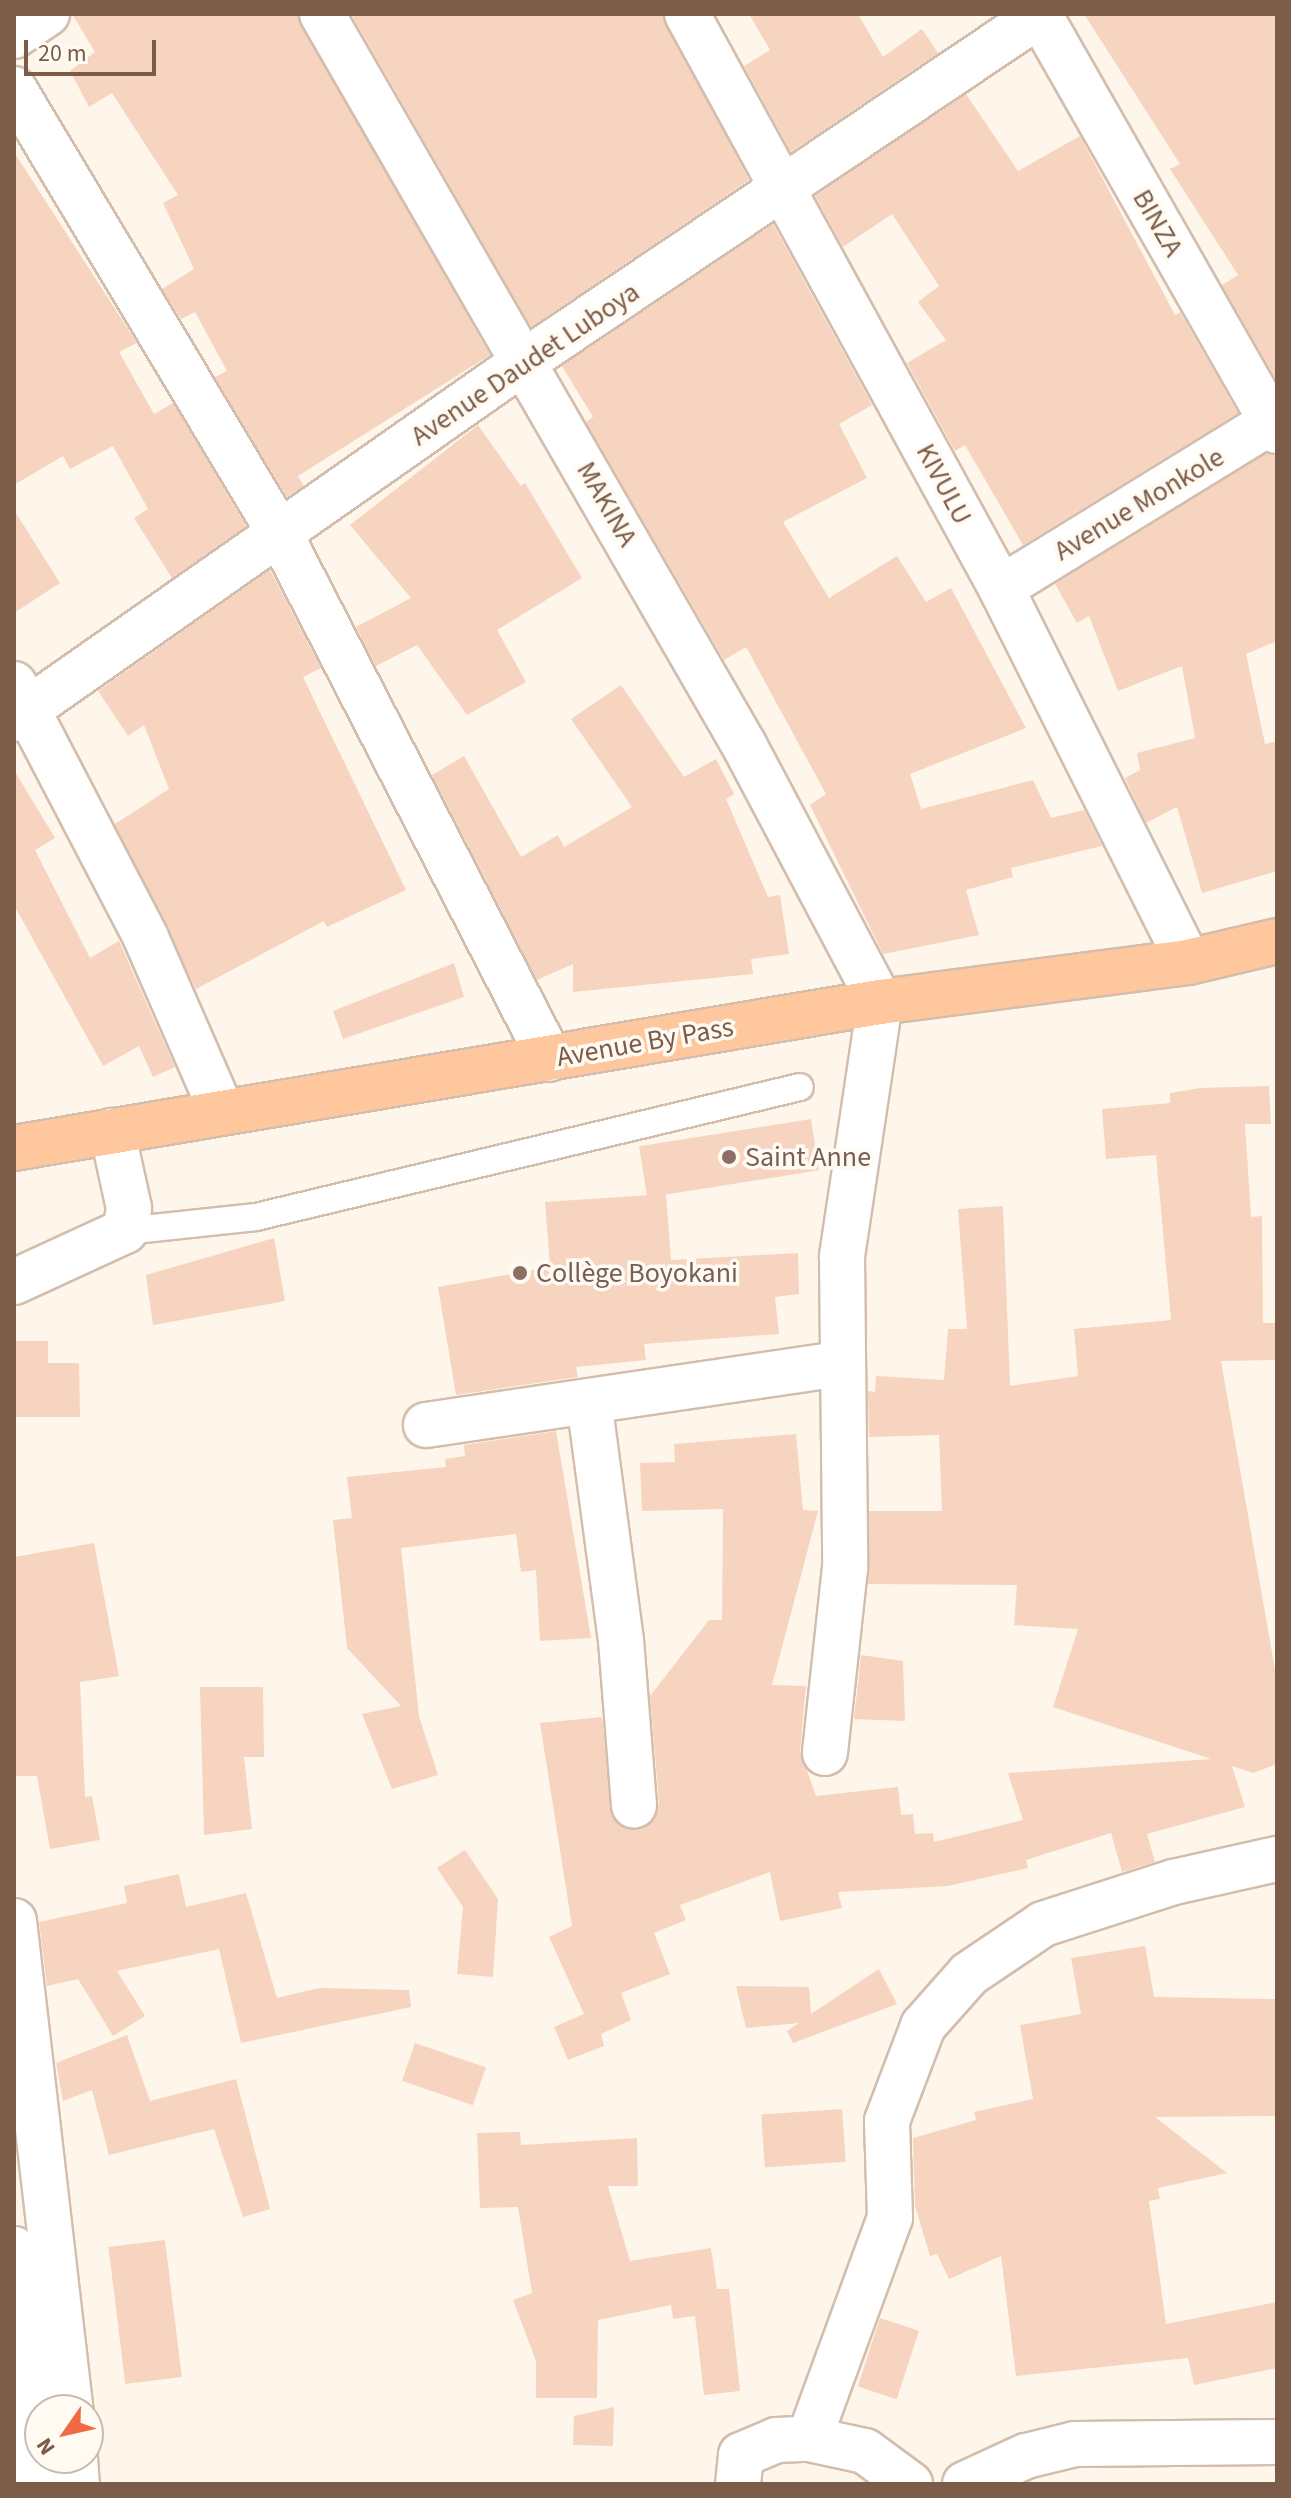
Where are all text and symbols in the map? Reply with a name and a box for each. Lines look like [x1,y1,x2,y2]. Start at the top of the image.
scale bar [28,24,160,74]
text: 20 m [38,36,87,71]
street label: BINZA [1125,183,1191,263]
street label: Avenue Daudet Luboya [404,275,646,453]
street label: KIVULU [909,438,979,530]
street label: Avenue Monkole [1048,440,1230,568]
street label: MAKINA [569,456,645,552]
street label: Avenue By Pass [554,1010,736,1074]
place label: Saint Anne [745,1140,871,1174]
marker: Saint Anne [720,1148,738,1166]
place label: Collège Boyokani [536,1256,738,1290]
marker: Collège Boyokani [511,1264,529,1282]
north arrow [24,2394,104,2474]
text: N [28,2431,63,2461]

